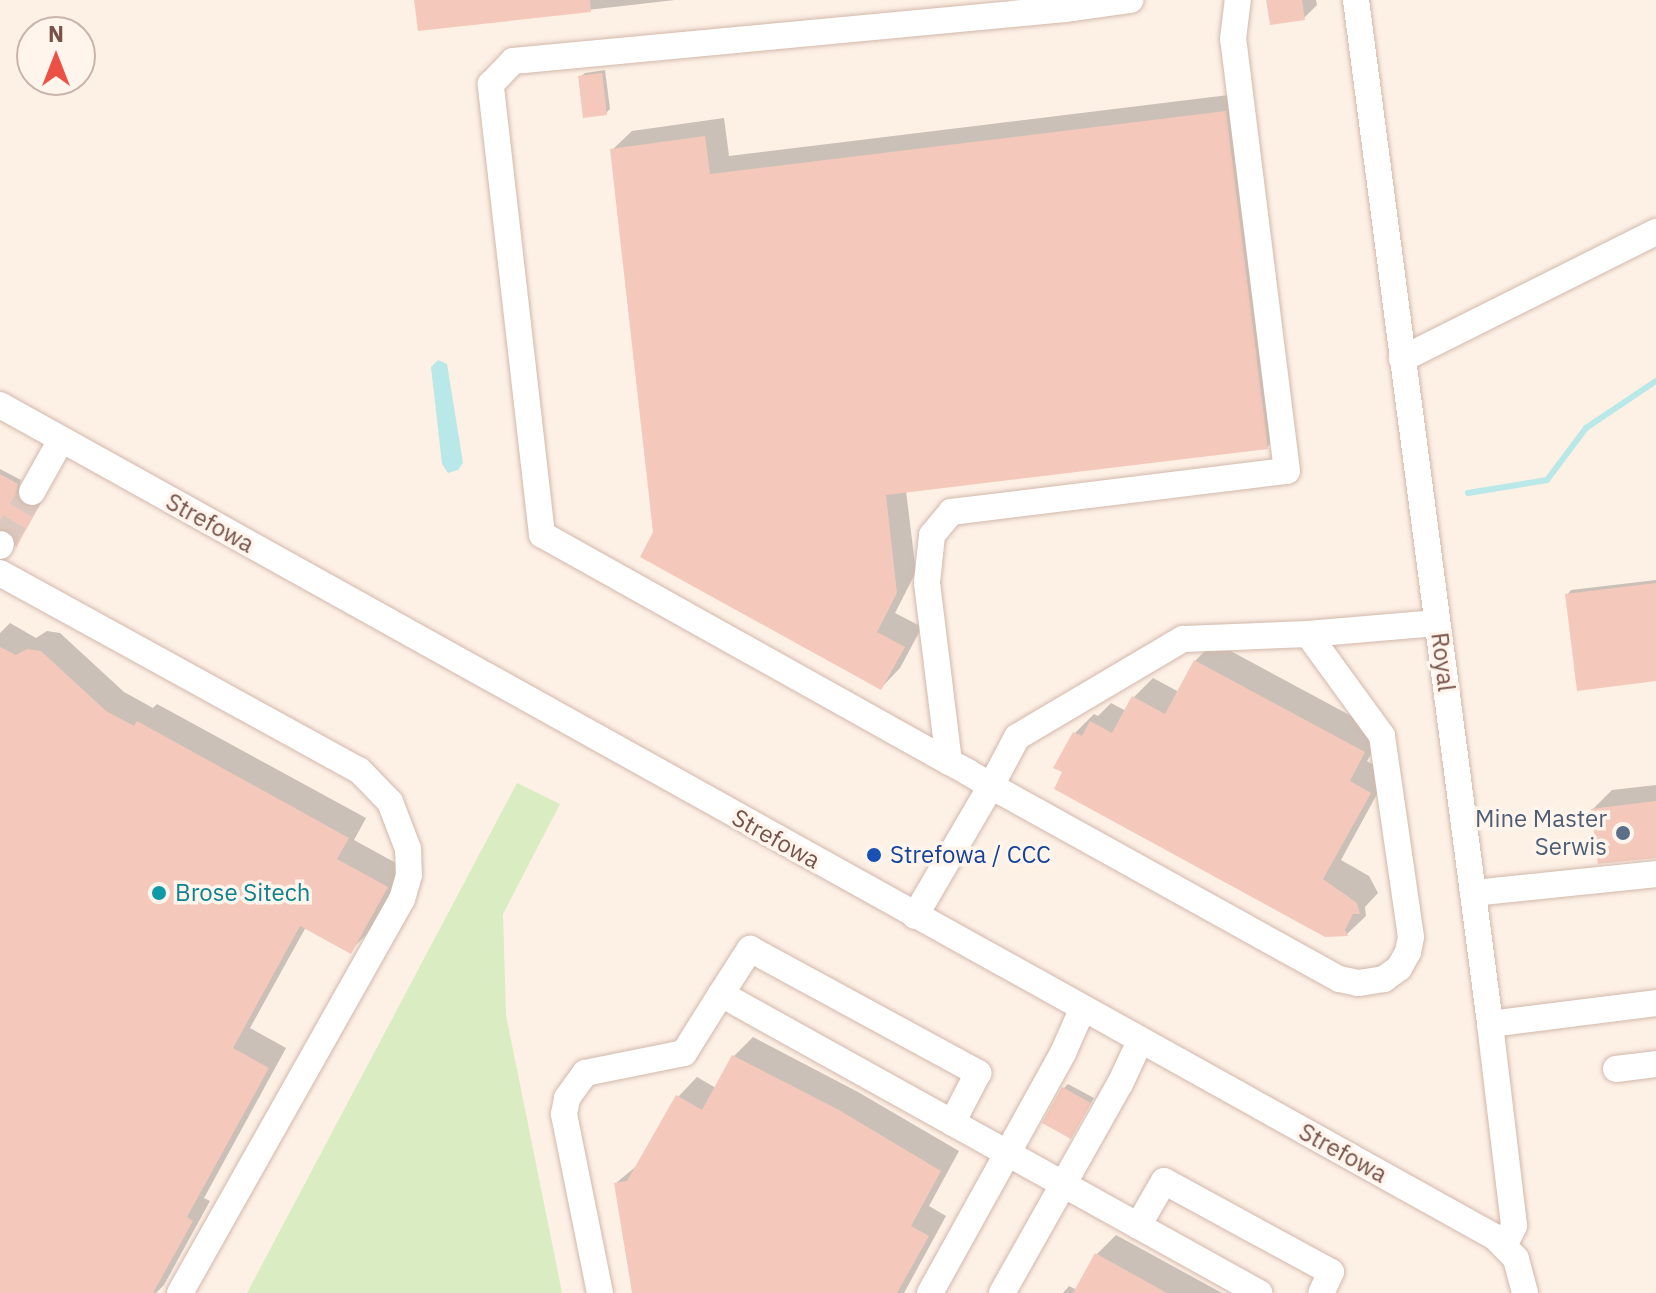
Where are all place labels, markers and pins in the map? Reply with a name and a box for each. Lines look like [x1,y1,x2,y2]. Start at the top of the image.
place label: Mine Master Serwis [1475,805,1607,861]
marker: Mine Master Serwis [1614,824,1632,842]
place label: Strefowa / CCC [890,841,1051,869]
marker: Strefowa / CCC [865,846,883,864]
place label: Brose Sitech [175,879,310,907]
marker: Brose Sitech [150,884,168,902]

